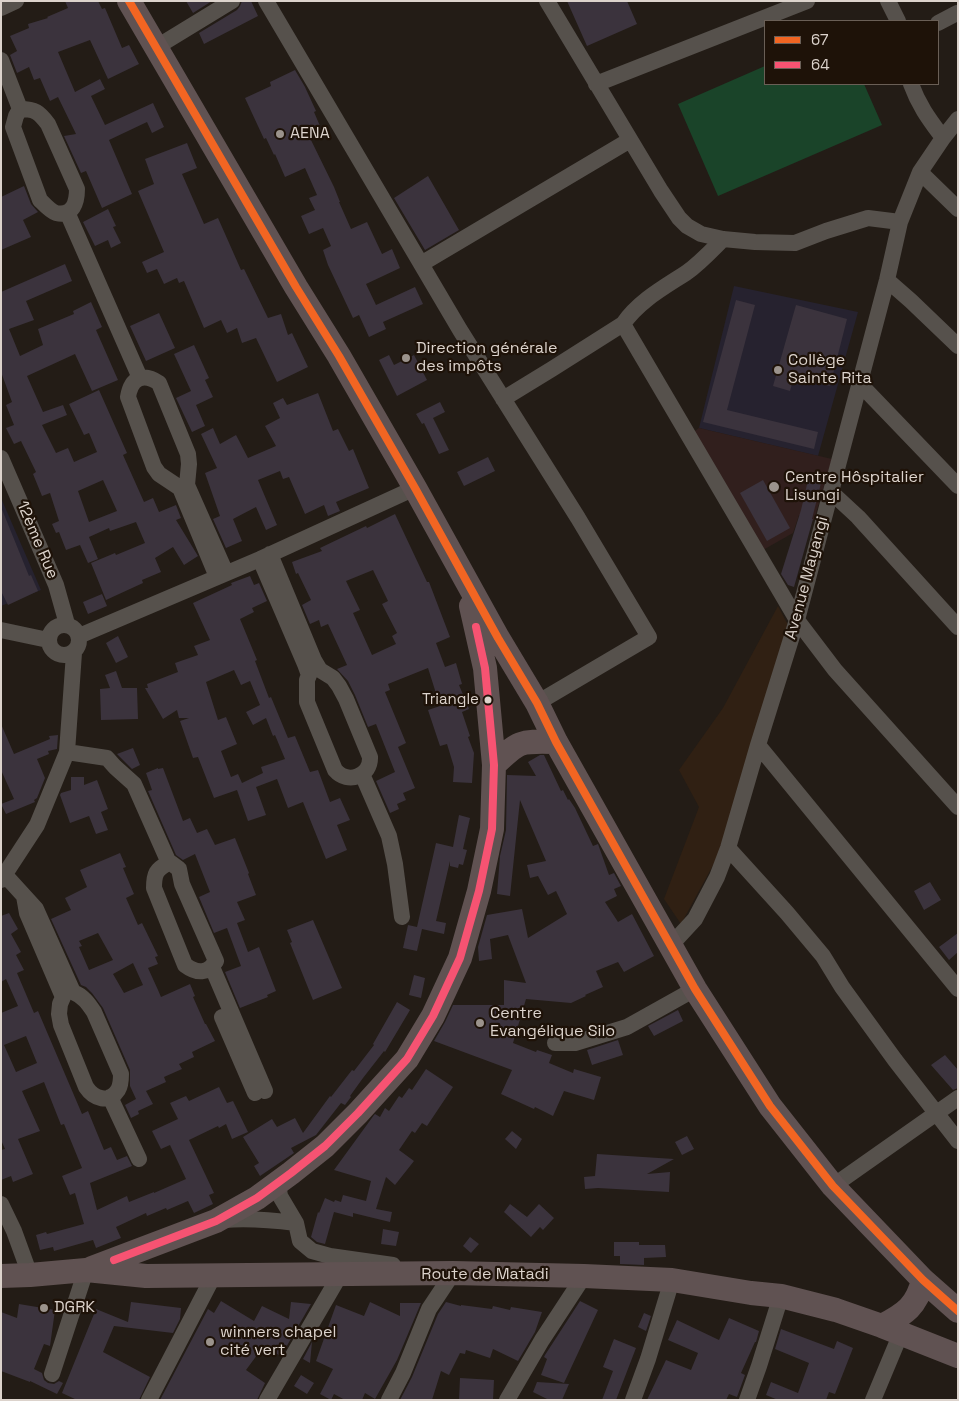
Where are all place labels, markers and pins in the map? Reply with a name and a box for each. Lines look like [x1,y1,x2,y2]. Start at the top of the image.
place label: AENA [290,124,330,144]
marker: AENA [274,128,286,140]
place label: Direction générale des impôts [416,339,557,377]
place label: Collège Sainte Rita [788,351,872,389]
marker: Direction générale des impôts [400,352,412,364]
marker: Collège Sainte Rita [772,364,784,376]
place label: Centre Hôspitalier Lisungi [785,468,924,506]
marker: Centre Hôspitalier Lisungi [767,480,781,494]
place label: Triangle [422,691,479,709]
marker: Triangle [483,695,493,705]
place label: Centre Evangélique Silo [490,1004,615,1042]
marker: Centre Evangélique Silo [474,1017,486,1029]
place label: DGRK [54,1298,95,1318]
marker: DGRK [38,1302,50,1314]
place label: winners chapel cité vert [220,1323,337,1361]
marker: winners chapel cité vert [204,1336,216,1348]

